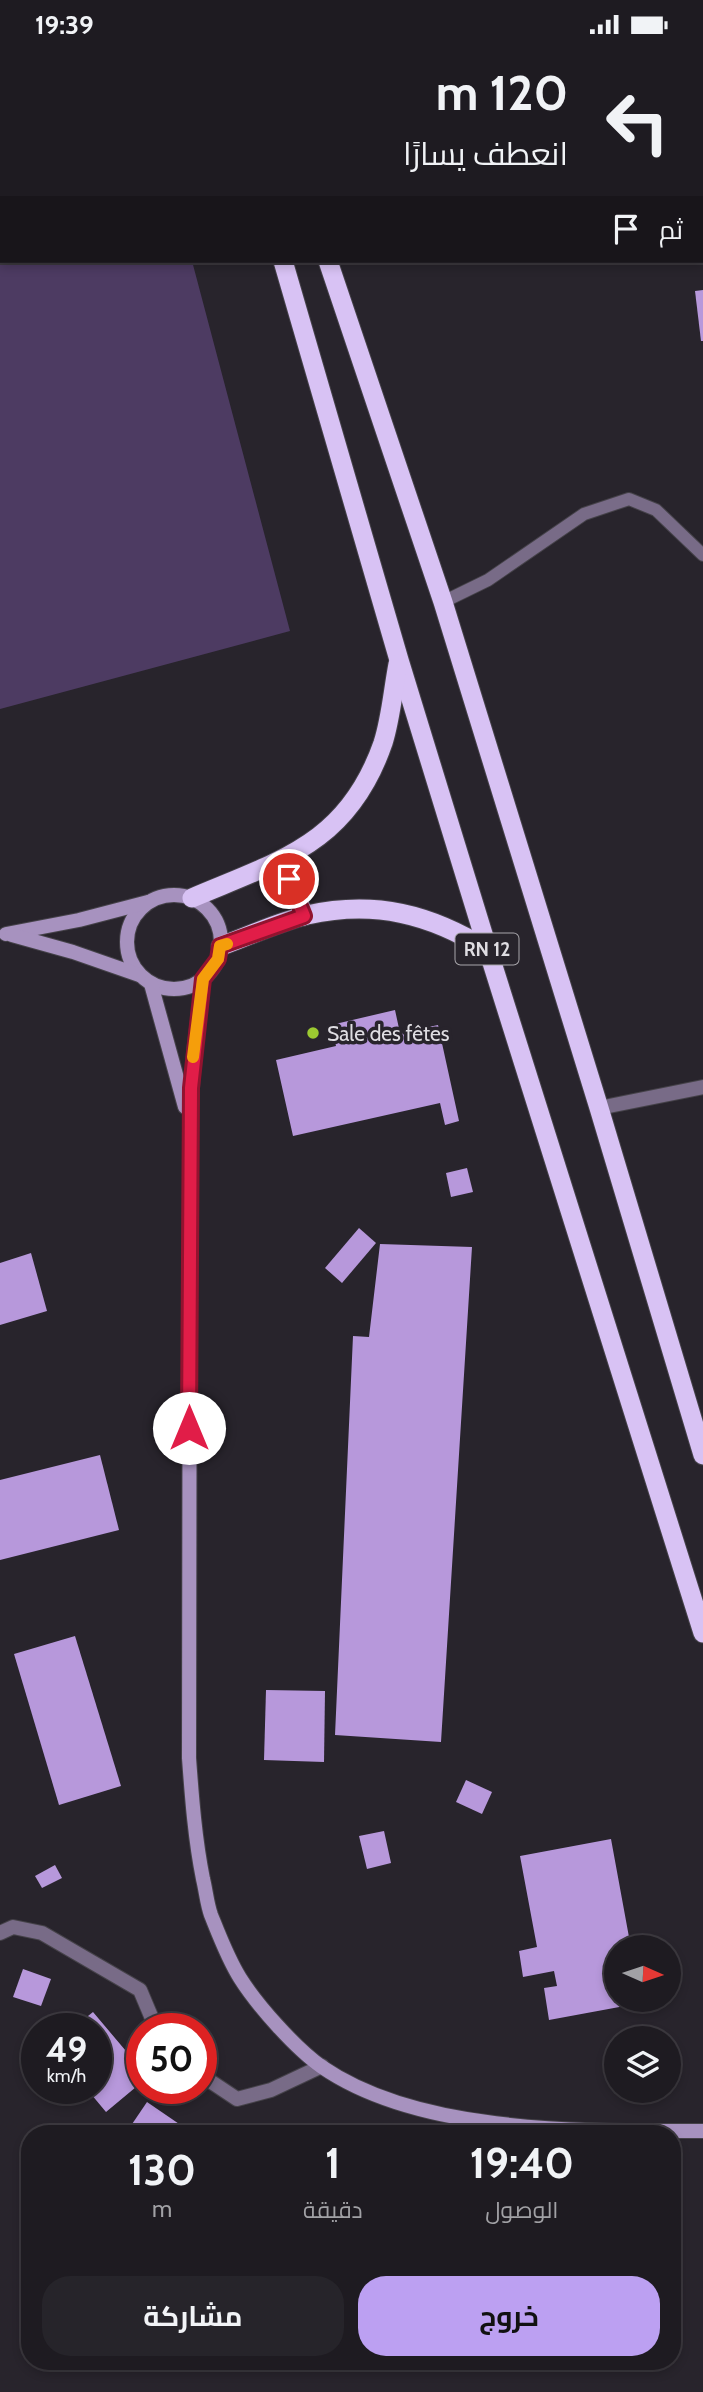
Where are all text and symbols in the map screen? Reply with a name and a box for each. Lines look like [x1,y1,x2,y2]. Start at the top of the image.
text: 19:39 [35,9,94,41]
text: 120 m [436,63,568,122]
icon: left [592,77,683,168]
text: انعطف يسارًا [403,134,568,173]
icon: arrive [607,210,645,248]
text: ثم [659,214,683,246]
pin [259,849,319,909]
icon: arrive [270,860,308,898]
road number: RN 12 [456,934,518,965]
place label: Sale des fêtes [327,1021,450,1046]
marker: Sale des fêtes [305,1025,321,1041]
position arrow [152,1391,226,1465]
north arrow [604,1935,681,2013]
map controls [604,1935,681,2103]
speed limit sign: 50 [126,2013,217,2104]
button: layers [604,2026,681,2103]
text: 49 [46,2028,87,2071]
text: km/h [47,2065,86,2087]
text: 1 [325,2137,341,2189]
text: 19:40 [470,2137,574,2189]
text: 130 [128,2144,196,2196]
text: m [152,2195,172,2223]
text: دقيقة [303,2196,363,2224]
text: الوصول [485,2196,559,2224]
button: مشاركة [42,2276,344,2356]
button: خروج [358,2276,660,2356]

